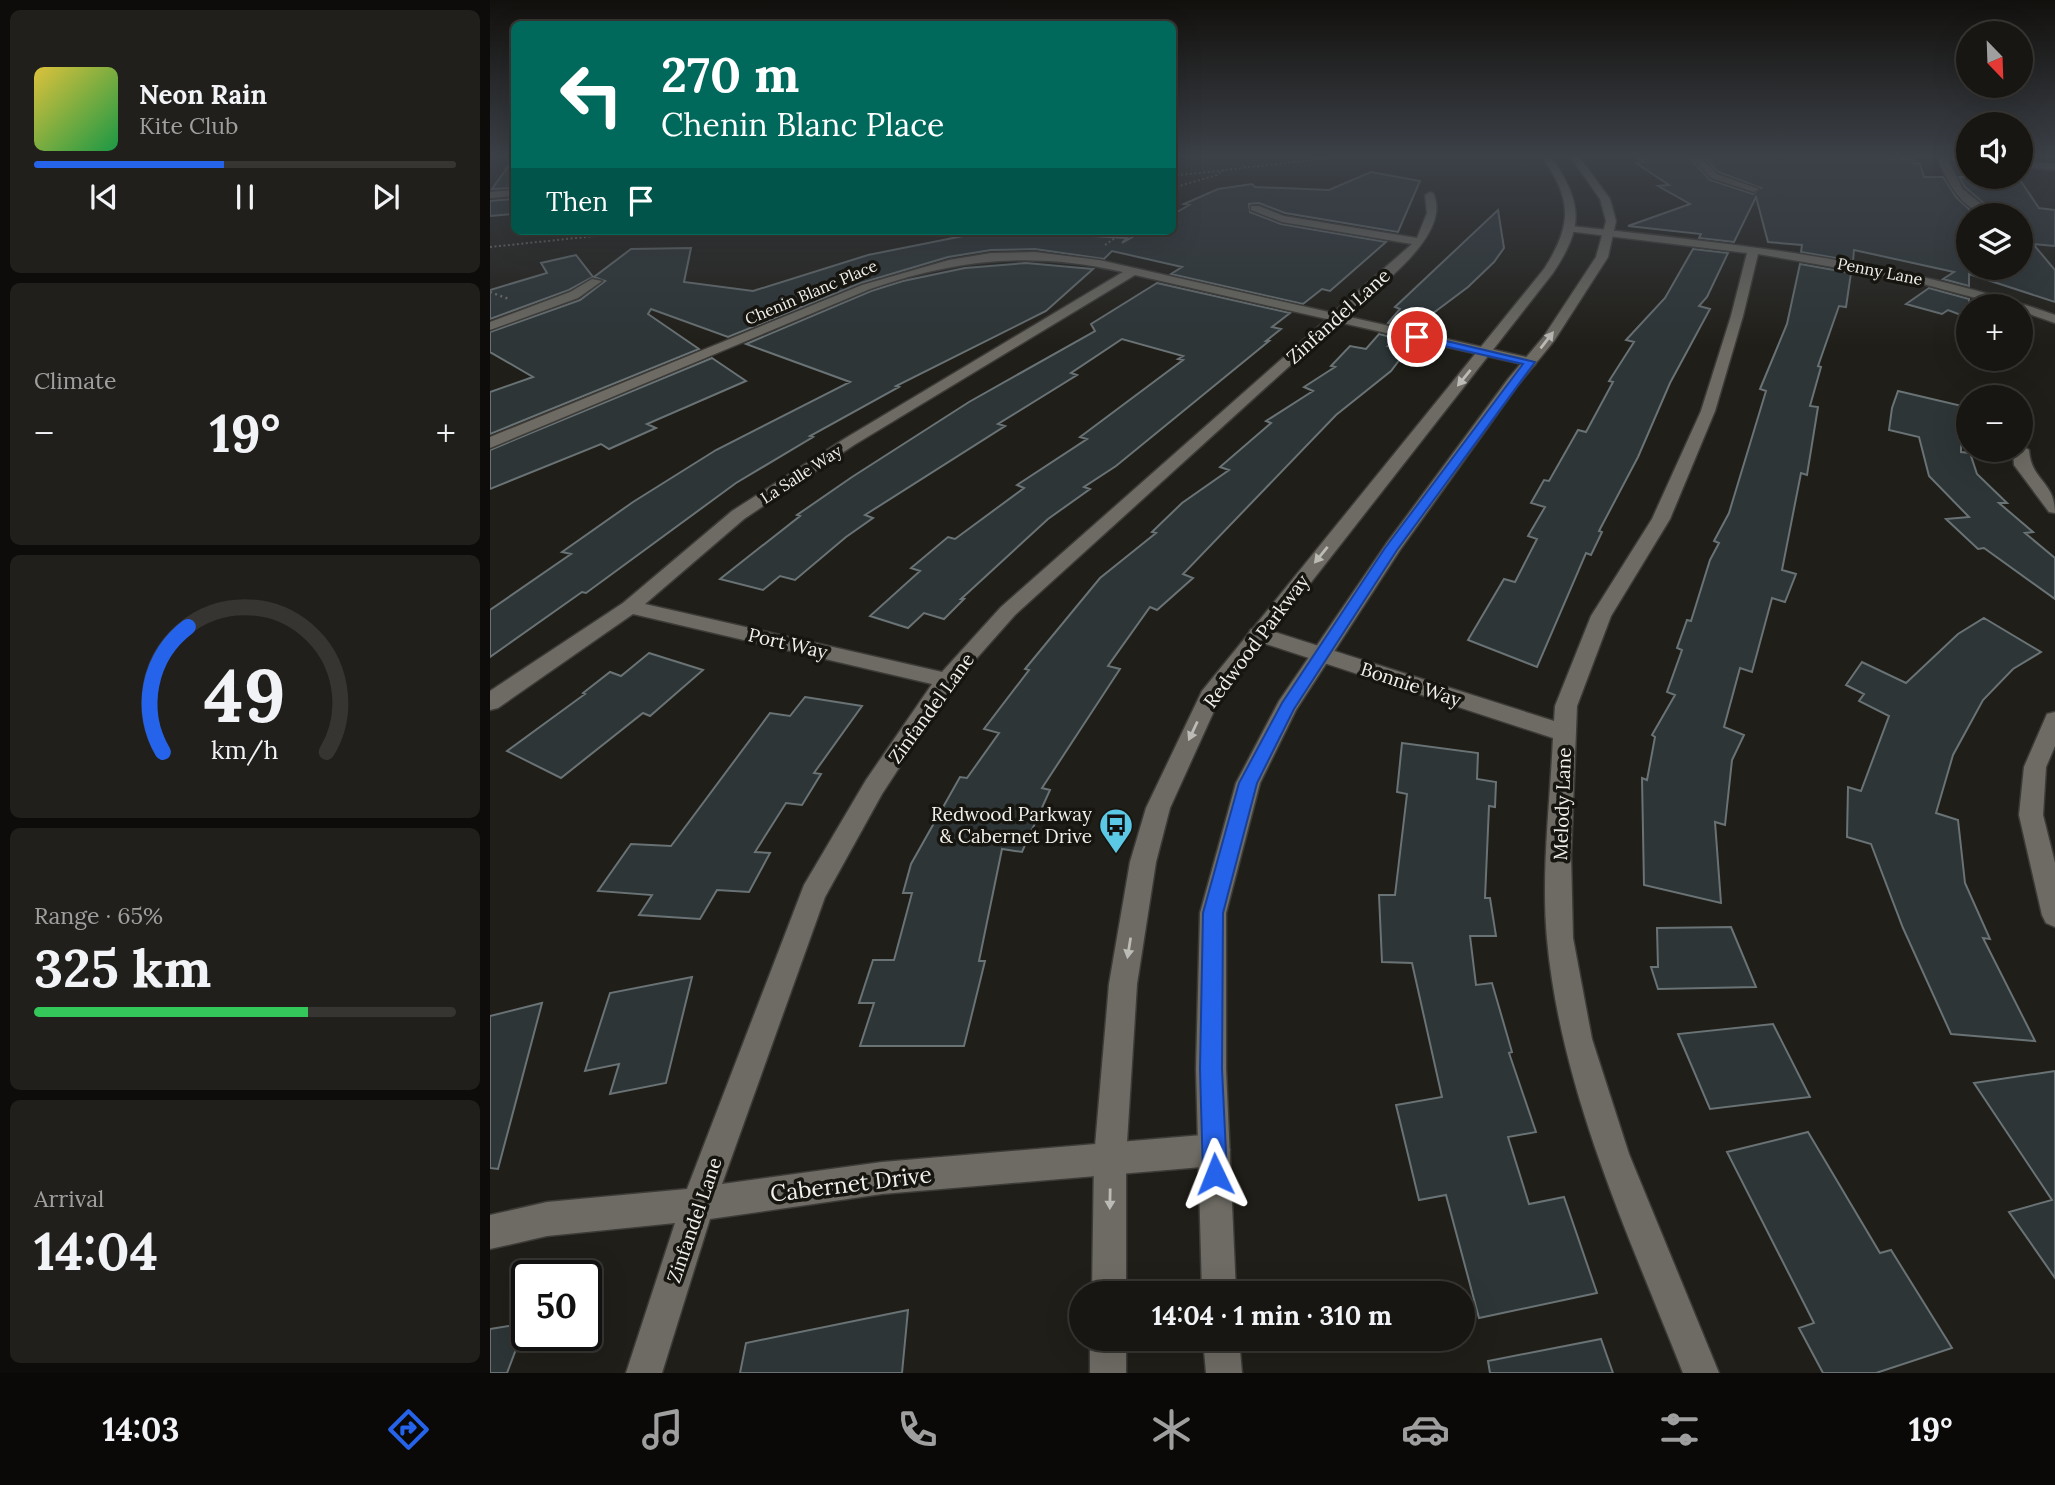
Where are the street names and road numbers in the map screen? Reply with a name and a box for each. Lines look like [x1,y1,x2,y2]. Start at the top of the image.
street label: Penny Lane [1836,253,1925,289]
street label: Chenin Blanc Place [742,255,880,329]
street label: Zinfandel Lane [1281,263,1395,369]
street label: La Salle Way [757,440,846,508]
street label: Redwood Parkway [1198,569,1314,713]
street label: Port Way [746,622,830,664]
street label: Zinfandel Lane [883,648,979,768]
street label: Bonnie Way [1358,656,1464,712]
street label: Melody Lane [1548,747,1576,861]
street label: Zinfandel Lane [661,1154,727,1286]
street label: Cabernet Drive [769,1159,933,1208]

